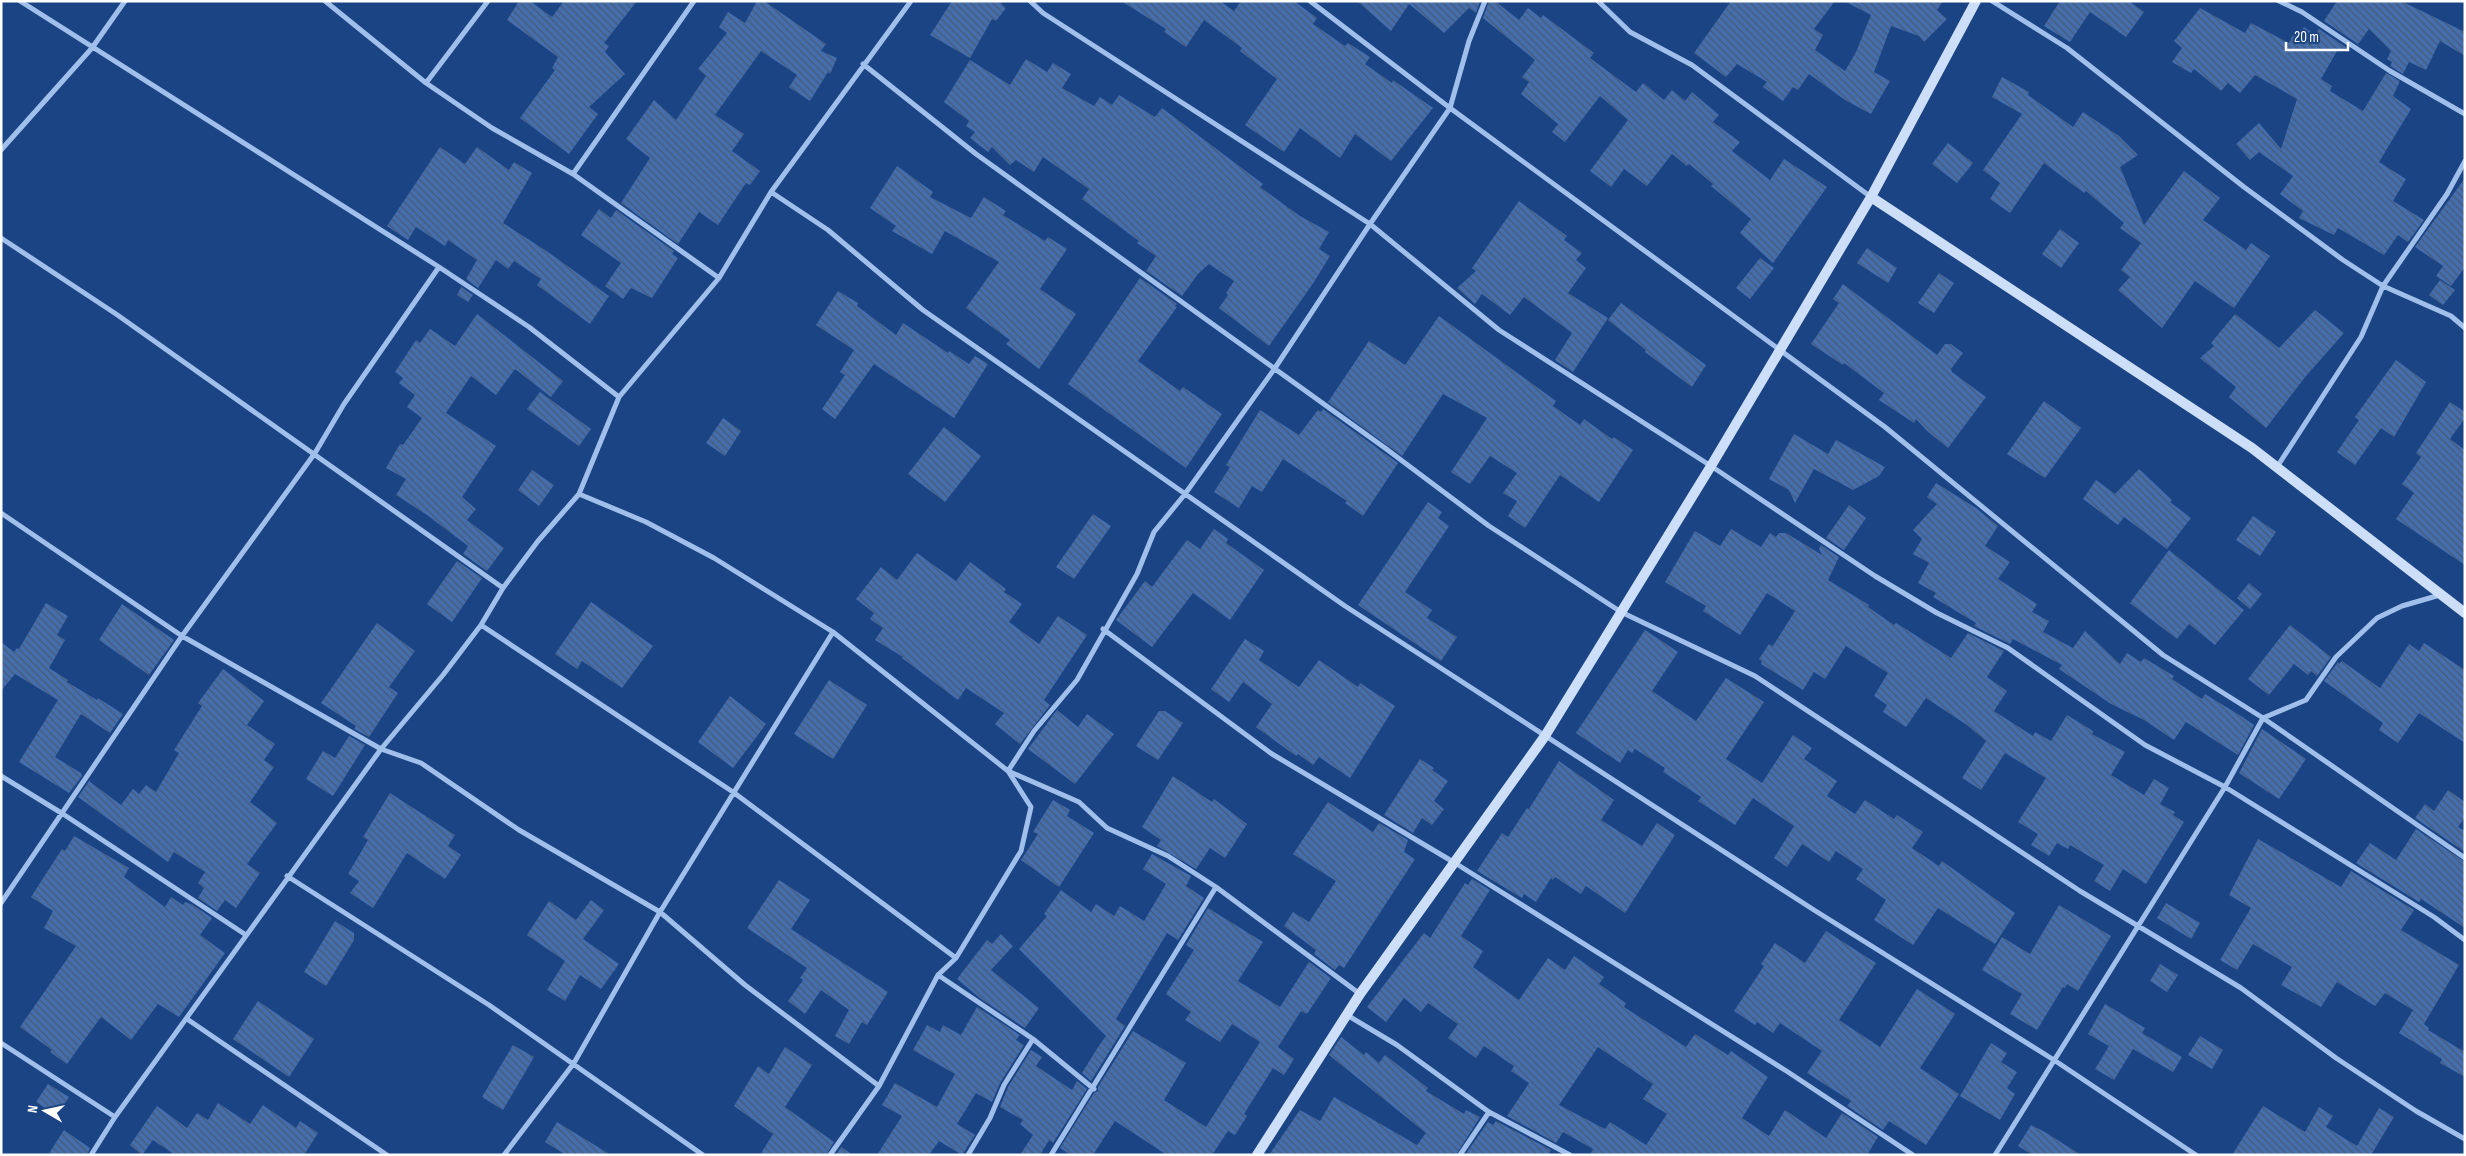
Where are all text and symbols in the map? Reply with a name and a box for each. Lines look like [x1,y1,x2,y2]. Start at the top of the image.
scale bar [2286,20,2348,52]
text: 20 m [2294,28,2319,47]
north arrow [20,1086,70,1136]
text: N [24,1104,42,1114]

